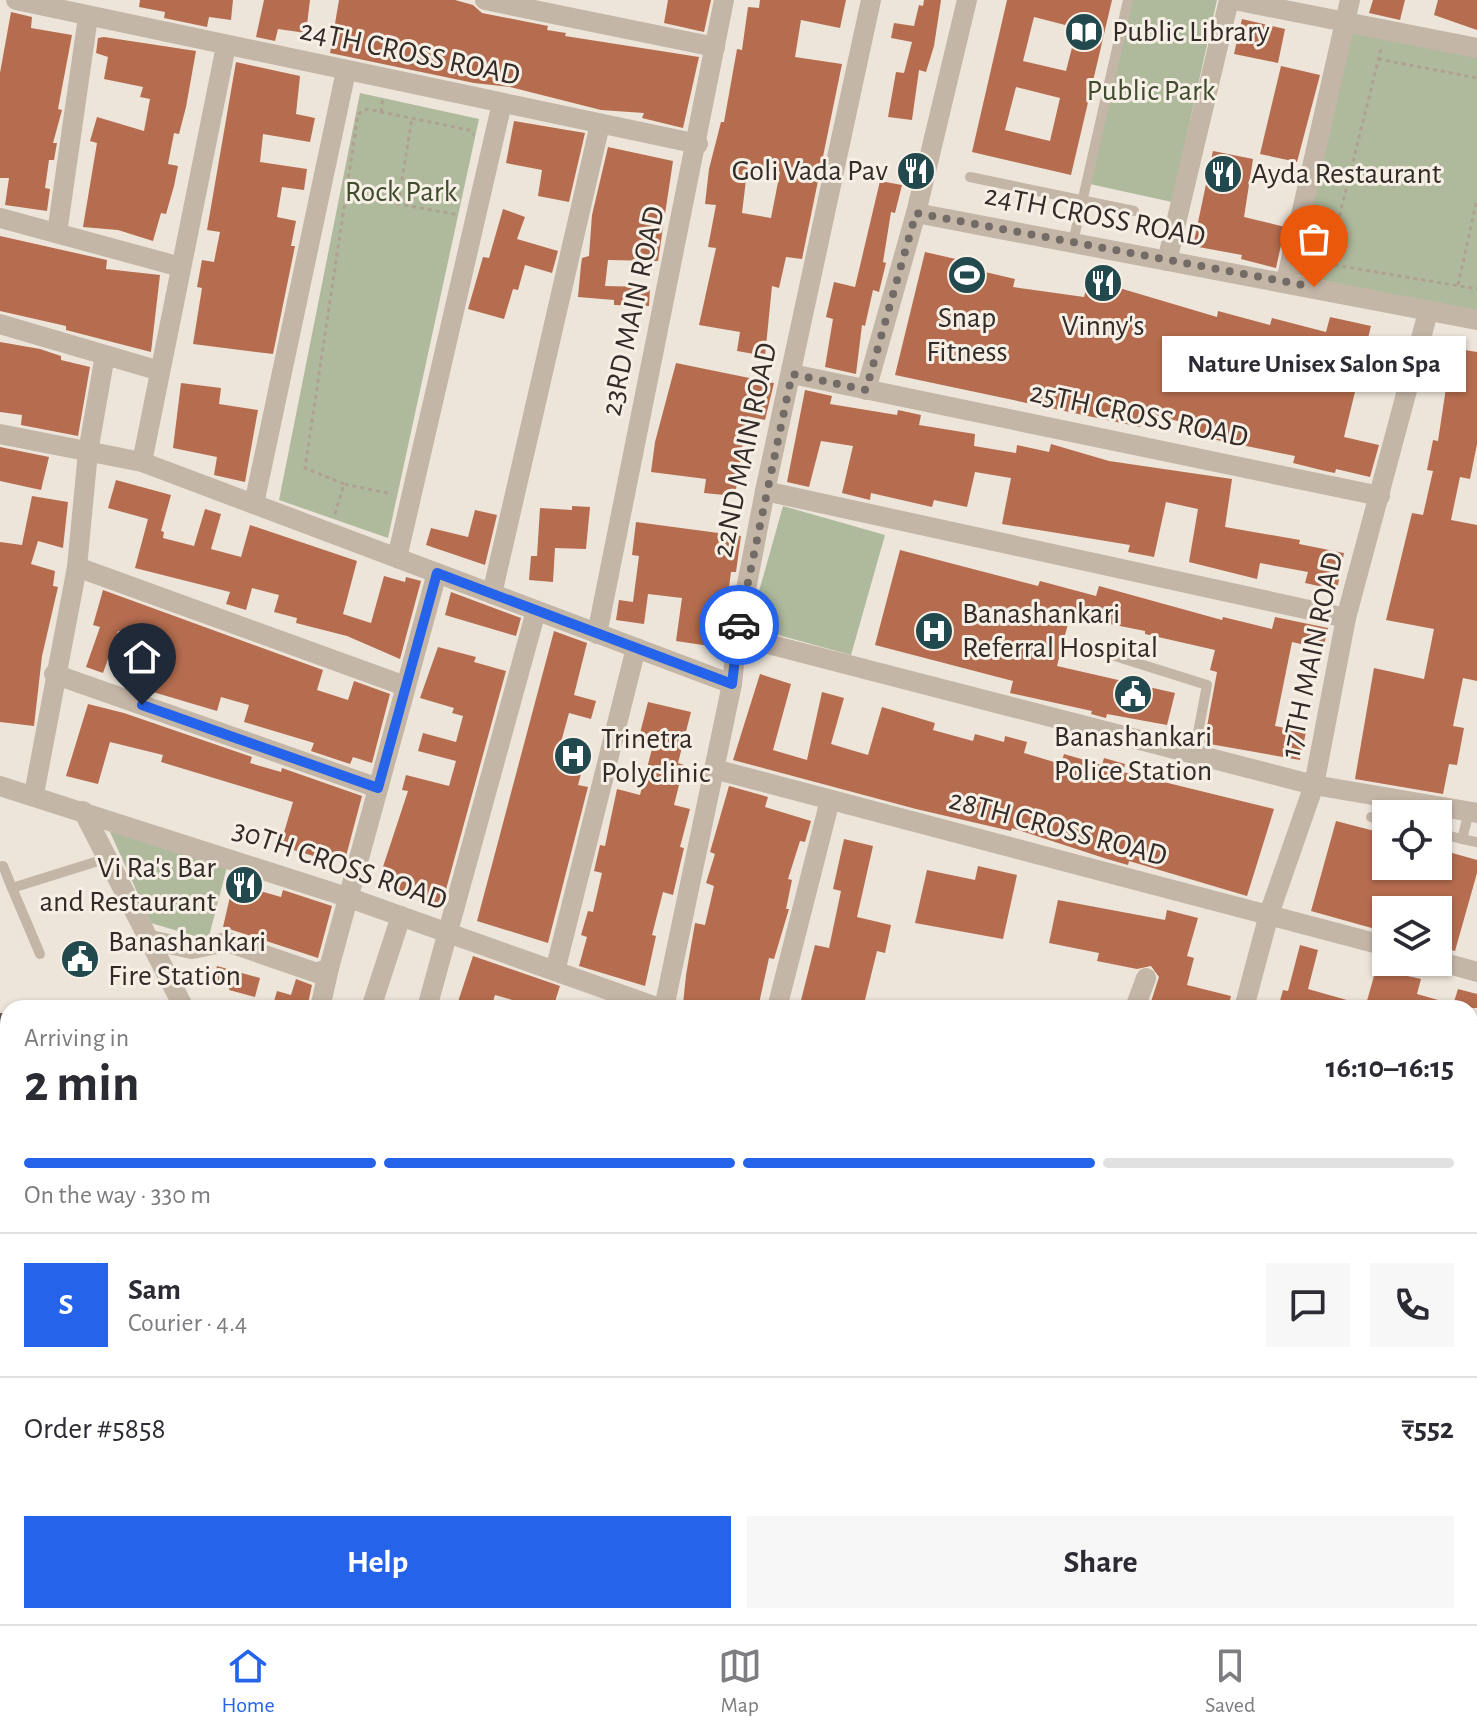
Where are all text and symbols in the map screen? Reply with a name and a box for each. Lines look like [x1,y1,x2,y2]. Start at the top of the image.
library icon: Public Library [1063,11,1105,53]
street label: 24TH CROSS ROAD [297,15,523,91]
place label: Public Library [1112,17,1270,47]
park label: Public Park [1087,76,1216,106]
restaurant icon: Goli Vada Pav [895,150,937,192]
restaurant icon: Ayda Restaurant [1202,153,1244,195]
place label: Goli Vada Pav [732,156,888,186]
place label: Ayda Restaurant [1251,159,1442,189]
park label: Rock Park [345,177,457,207]
street label: 24TH CROSS ROAD [982,180,1208,252]
street label: 23RD MAIN ROAD [596,204,670,418]
pin [1280,205,1348,287]
icon: bag [1292,217,1336,261]
sports icon: Snap Fitness [946,254,988,296]
restaurant icon: Vinny's [1082,262,1124,304]
place label: Snap Fitness [926,303,1008,367]
place label: Vinny's [1061,311,1145,341]
callout: Nature Unisex Salon Spa [1162,335,1466,391]
street label: 22ND MAIN ROAD [708,340,782,560]
text: Nature Unisex Salon Spa [1187,351,1441,377]
street label: 25TH CROSS ROAD [1027,377,1251,453]
street label: 17TH MAIN ROAD [1276,550,1348,760]
courier [699,585,779,665]
place label: Banashankari Referral Hospital [962,599,1158,663]
icon: car [717,603,761,647]
hospital icon: Banashankari Referral Hospital [913,610,955,652]
pin [108,623,176,705]
icon: home [120,635,164,679]
public building icon: Banashankari Police Station [1112,673,1154,715]
place label: Banashankari Police Station [1054,722,1212,786]
place label: Trinetra Polyclinic [601,724,711,788]
hospital icon: Trinetra Polyclinic [552,735,594,777]
street label: 28TH CROSS ROAD [946,785,1170,871]
map controls [1372,800,1452,976]
button: locate [1372,800,1452,880]
street label: 30TH CROSS ROAD [229,814,451,916]
place label: Vi Ra's Bar and Restaurant [40,853,216,917]
restaurant icon: Vi Ra's Bar and Restaurant [223,864,265,906]
button: layers [1372,896,1452,976]
place label: Banashankari Fire Station [108,927,266,991]
public building icon: Banashankari Fire Station [59,938,101,980]
text: Arriving in [24,1025,129,1051]
text: 16:10–16:15 [1326,1053,1454,1083]
text: 2 min [24,1058,139,1110]
text: On the way · 330 m [24,1182,211,1208]
button: chat [1266,1263,1350,1347]
button: phone [1370,1263,1454,1347]
text: Sam [128,1275,181,1305]
text: S [59,1290,73,1320]
text: Courier · 4.4 [128,1310,247,1336]
text: Order #5858 [24,1414,166,1444]
text: ₹552 [1401,1414,1454,1444]
button: Help [24,1516,731,1608]
button: Share [747,1516,1454,1608]
tab: Home [222,1644,275,1718]
tab: Map [718,1644,762,1718]
tab: Saved [1205,1644,1255,1718]

